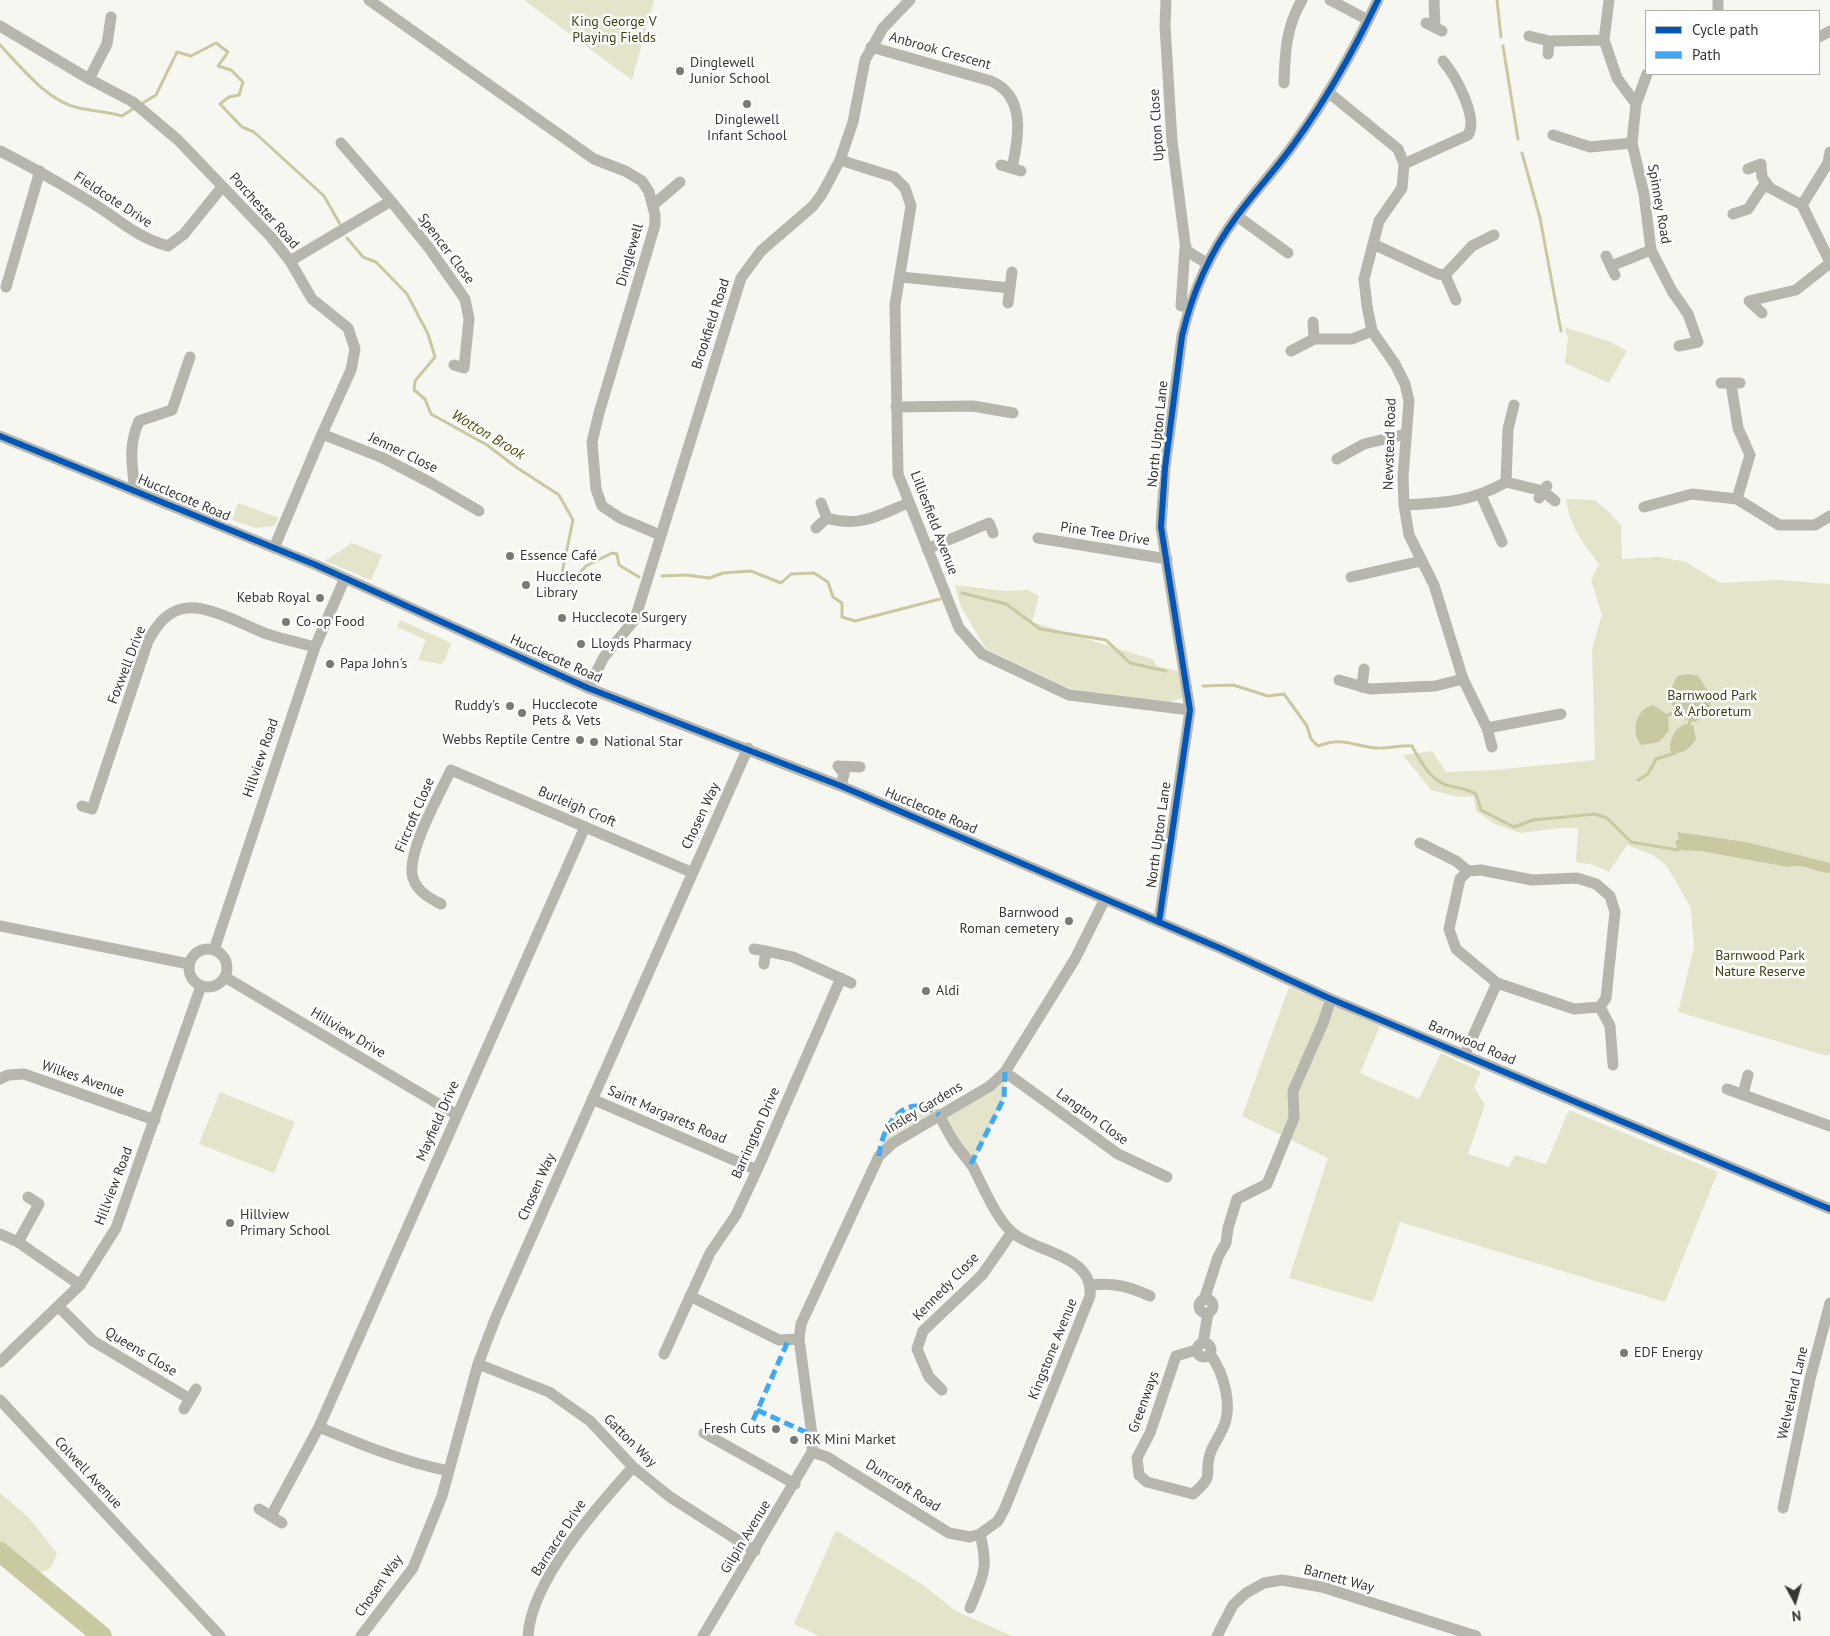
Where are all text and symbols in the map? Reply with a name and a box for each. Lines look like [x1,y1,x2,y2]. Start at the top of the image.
legend [1645,10,1820,75]
park label: King George V Playing Fields [571,14,657,46]
text: Cycle path [1692,20,1758,39]
street label: Anbrook Crescent [887,29,993,73]
text: Path [1692,45,1721,64]
place label: Dinglewell Junior School [690,55,770,88]
marker: Dinglewell Junior School [674,65,686,77]
street label: Upton Close [1146,88,1168,162]
marker: Dinglewell Infant School [741,98,753,110]
place label: Dinglewell Infant School [707,112,787,144]
street label: Spinney Road [1644,163,1674,245]
street label: Fieldcote Drive [71,168,155,232]
street label: Porchester Road [226,170,302,252]
street label: Spencer Close [414,210,478,288]
street label: Dinglewell [613,222,647,288]
street label: Brookfield Road [688,277,734,371]
street label: North Upton Lane [1144,380,1172,488]
street label: Newstead Road [1380,398,1400,490]
water label: Wotton Brook [448,406,528,464]
street label: Jenner Close [366,429,440,477]
street label: Lilliesfield Avenue [907,469,961,577]
street label: Hucclecote Road [135,471,233,525]
street label: Pine Tree Drive [1059,519,1151,549]
place label: Essence Café [520,548,597,564]
marker: Essence Café [504,550,516,562]
place label: Hucclecote Library [536,569,602,602]
marker: Hucclecote Library [520,579,532,591]
place label: Kebab Royal [237,590,310,606]
marker: Kebab Royal [314,592,326,604]
place label: Hucclecote Surgery [572,610,687,626]
marker: Hucclecote Surgery [556,612,568,624]
place label: Co-op Food [296,614,365,630]
marker: Co-op Food [280,616,292,628]
street label: Foxwell Drive [104,624,150,706]
street label: Hucclecote Road [507,631,605,687]
place label: Lloyds Pharmacy [591,636,692,652]
marker: Lloyds Pharmacy [575,638,587,650]
place label: Papa John's [340,656,408,672]
marker: Papa John's [324,658,336,670]
park label: Barnwood Park & Arboretum [1667,688,1757,720]
place label: Hucclecote Pets & Vets [532,697,601,730]
place label: Ruddy's [455,698,500,714]
marker: Ruddy's [504,700,516,712]
marker: Hucclecote Pets & Vets [516,707,528,719]
street label: Hillview Road [240,716,282,800]
place label: Webbs Reptile Centre [442,732,570,748]
marker: Webbs Reptile Centre [574,734,586,746]
place label: National Star [604,734,683,750]
marker: National Star [588,736,600,748]
street label: Fircroft Close [392,775,438,855]
street label: Chosen Way [678,780,724,852]
street label: North Upton Lane [1143,781,1175,889]
street label: Burleigh Croft [535,783,619,831]
street label: Hucclecote Road [882,784,980,838]
place label: Barnwood Roman cemetery [960,905,1059,938]
marker: Barnwood Roman cemetery [1063,915,1075,927]
park label: Barnwood Park Nature Reserve [1715,948,1805,980]
place label: Aldi [936,983,960,999]
marker: Aldi [920,985,932,997]
street label: Hillview Drive [308,1004,388,1062]
street label: Barnwood Road [1426,1017,1518,1069]
street label: Wilkes Avenue [39,1057,127,1101]
street label: Mayfield Drive [413,1078,463,1164]
street label: Insley Gardens [882,1078,966,1138]
street label: Saint Margarets Road [605,1082,729,1148]
street label: Barrington Drive [728,1085,784,1181]
street label: Langton Close [1053,1085,1131,1149]
street label: Hillview Road [91,1144,137,1228]
street label: Chosen Way [515,1151,559,1223]
place label: Hillview Primary School [240,1207,330,1240]
marker: Hillview Primary School [224,1217,236,1229]
street label: Kennedy Close [909,1250,983,1324]
street label: Kingstone Avenue [1025,1296,1081,1402]
street label: Queens Close [102,1324,180,1380]
place label: EDF Energy [1634,1345,1703,1361]
street label: Welveland Lane [1774,1345,1812,1441]
marker: EDF Energy [1618,1347,1630,1359]
street label: Greenways [1125,1369,1163,1435]
street label: Gatton Way [600,1411,660,1471]
place label: Fresh Cuts [704,1421,766,1437]
marker: Fresh Cuts [770,1423,782,1435]
place label: RK Mini Market [804,1432,896,1448]
street label: Colwell Avenue [50,1434,126,1512]
marker: RK Mini Market [788,1434,800,1446]
street label: Duncroft Road [862,1456,944,1516]
street label: Barnacre Drive [528,1497,590,1579]
street label: Gilpin Avenue [717,1497,775,1577]
street label: Chosen Way [351,1552,407,1620]
street label: Barnett Way [1302,1562,1376,1596]
north arrow [1770,1576,1820,1626]
text: N [1791,1606,1802,1625]

